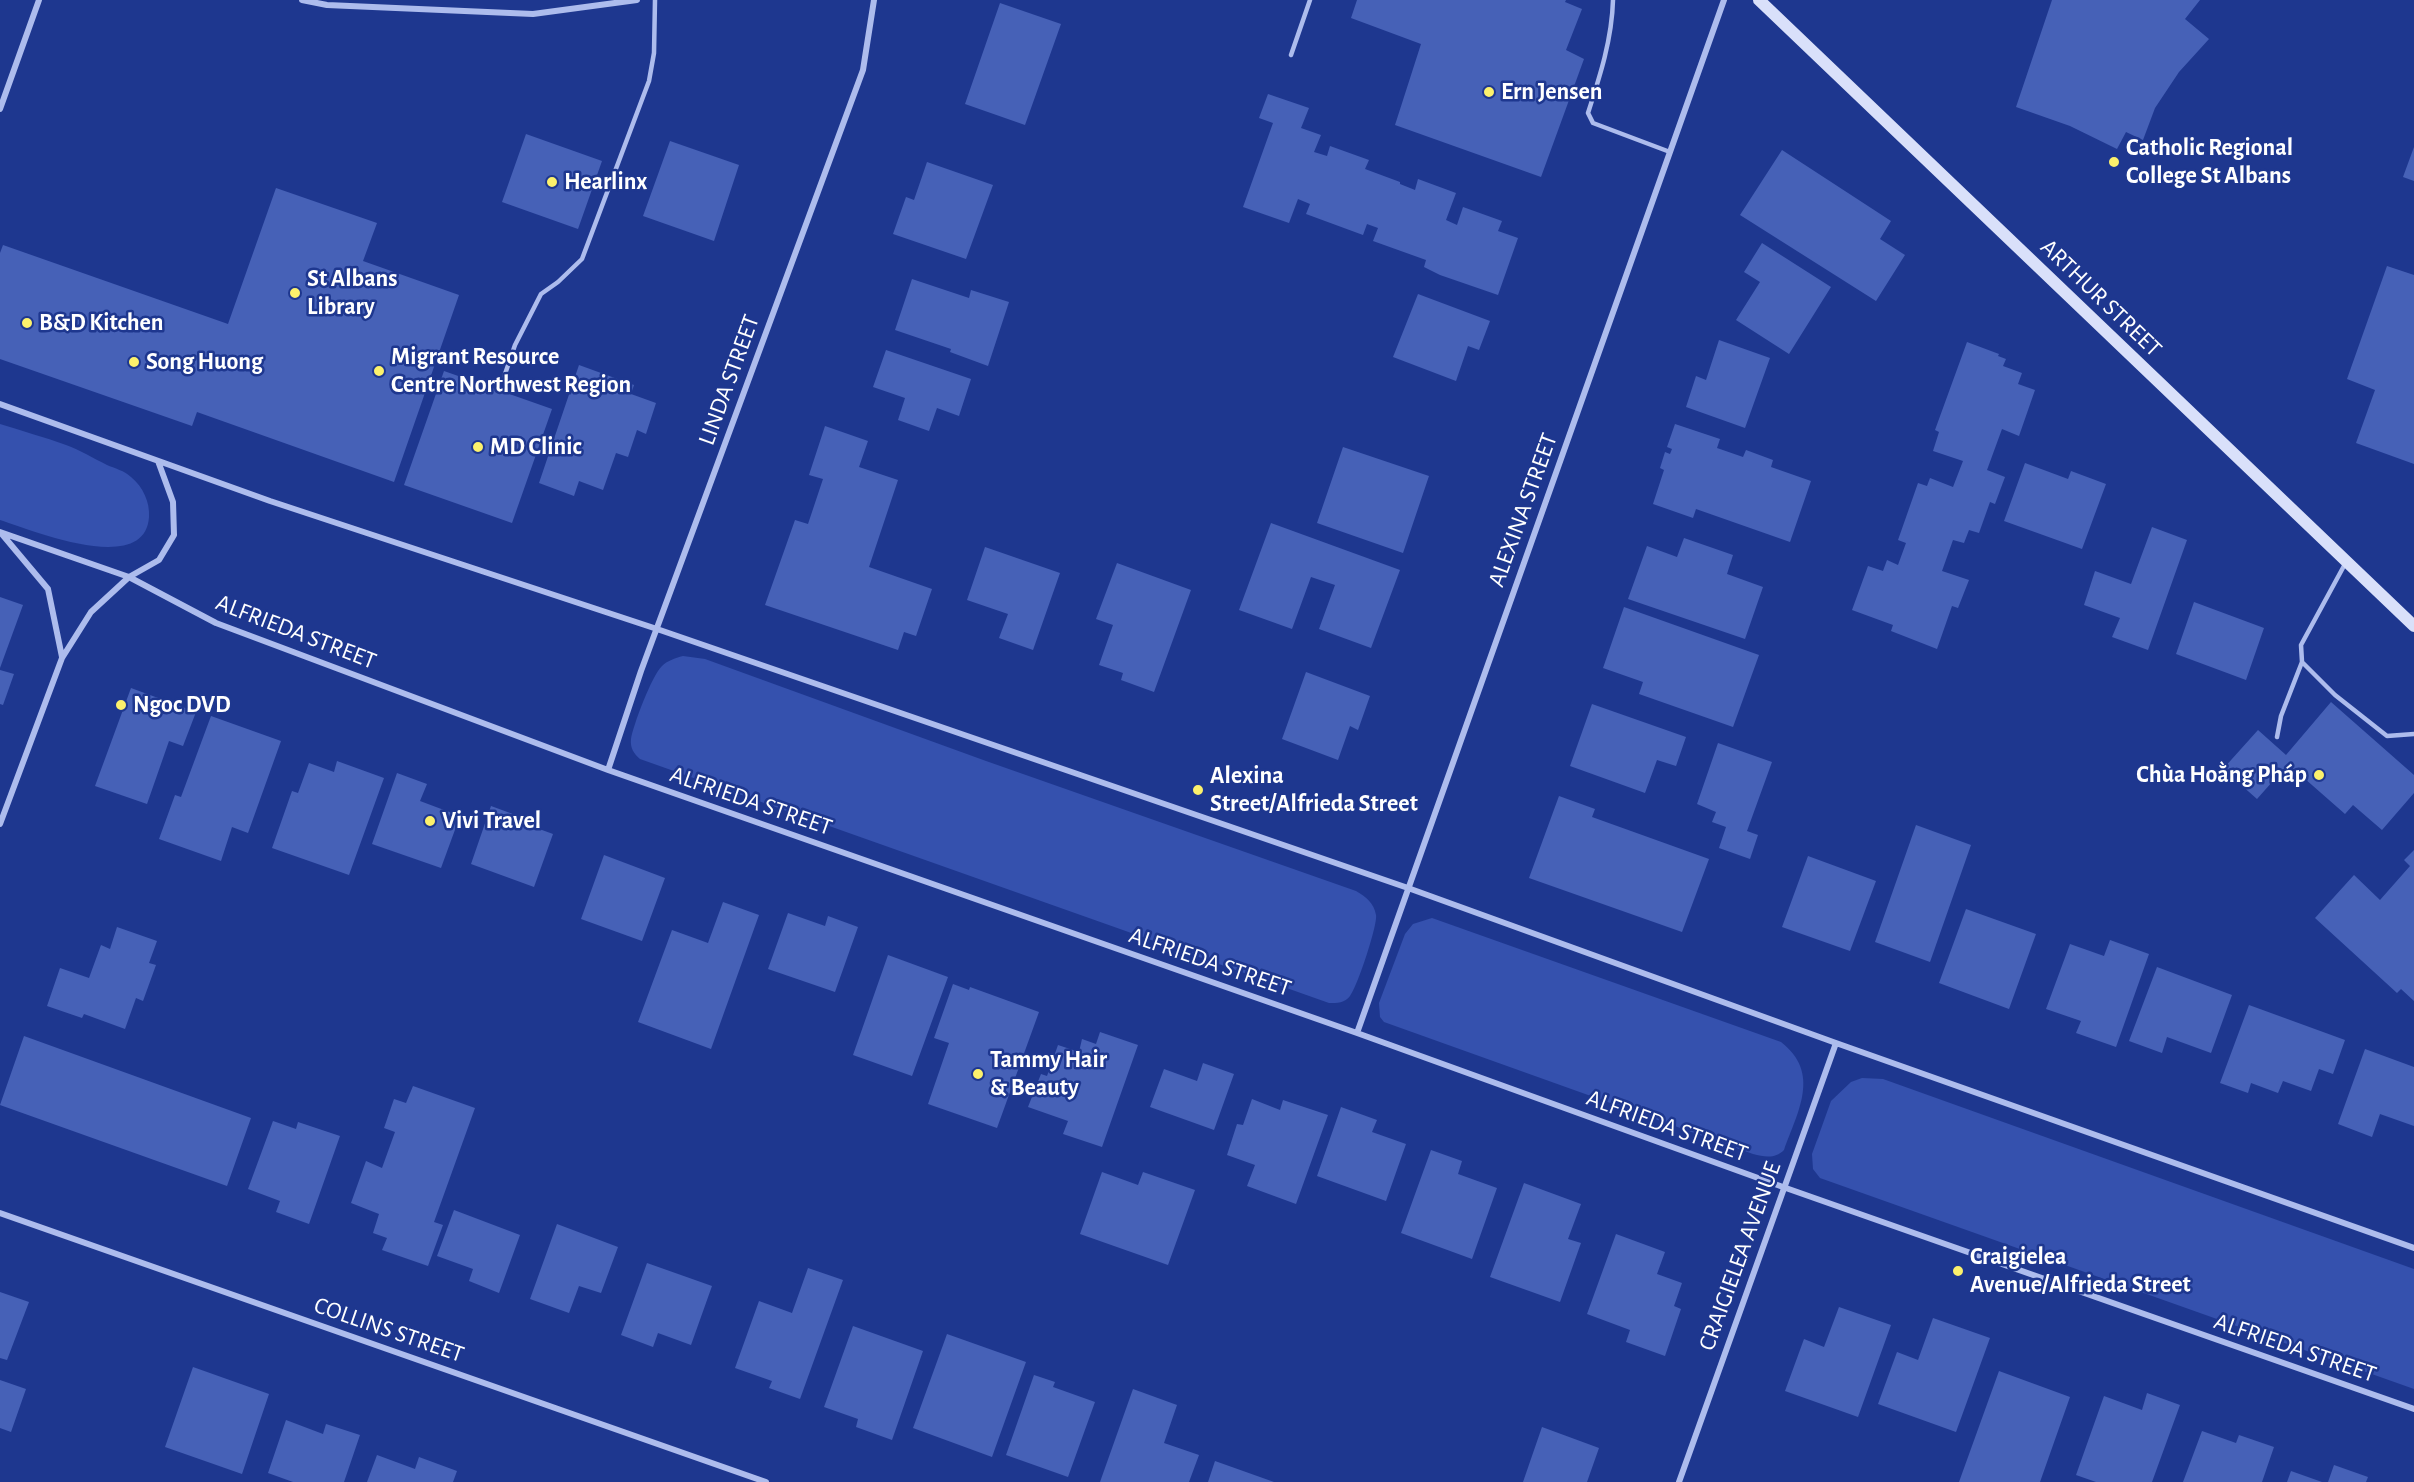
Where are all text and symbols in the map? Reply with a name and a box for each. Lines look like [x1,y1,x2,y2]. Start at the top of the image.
place label: Ern Jensen [1501,78,1602,106]
marker: Ern Jensen [1482,85,1496,99]
place label: Catholic Regional College St Albans [2126,134,2293,190]
marker: Catholic Regional College St Albans [2107,155,2121,169]
place label: Hearlinx [564,168,647,196]
marker: Hearlinx [545,175,559,189]
street label: ARTHUR STREET [2034,233,2168,363]
place label: St Albans Library [307,265,397,321]
marker: St Albans Library [288,286,302,300]
place label: B&D Kitchen [39,309,163,337]
street label: LINDA STREET [692,311,766,449]
marker: B&D Kitchen [20,316,34,330]
place label: Migrant Resource Centre Northwest Region [391,343,631,399]
place label: Song Huong [146,348,263,376]
marker: Song Huong [127,355,141,369]
marker: Migrant Resource Centre Northwest Region [372,364,386,378]
street label: ALEXINA STREET [1482,429,1564,591]
place label: MD Clinic [490,433,582,461]
marker: MD Clinic [471,440,485,454]
street label: ALFRIEDA STREET [212,588,380,676]
place label: Ngoc DVD [133,691,231,719]
marker: Ngoc DVD [114,698,128,712]
street label: ALFRIEDA STREET [666,760,836,842]
place label: Chùa Hoằng Pháp [2136,761,2307,789]
place label: Alexina Street/Alfrieda Street [1210,762,1418,818]
marker: Chùa Hoằng Pháp [2312,768,2326,782]
marker: Alexina Street/Alfrieda Street [1191,783,1205,797]
place label: Vivi Travel [442,807,541,835]
marker: Vivi Travel [423,814,437,828]
street label: ALFRIEDA STREET [1125,921,1295,1003]
place label: Tammy Hair & Beauty [990,1046,1107,1102]
marker: Tammy Hair & Beauty [971,1067,985,1081]
street label: ALFRIEDA STREET [1582,1083,1752,1169]
street label: CRAIGIELEA AVENUE [1692,1158,1788,1354]
place label: Craigielea Avenue/Alfrieda Street [1970,1243,2191,1299]
marker: Craigielea Avenue/Alfrieda Street [1951,1264,1965,1278]
street label: COLLINS STREET [310,1291,468,1369]
street label: ALFRIEDA STREET [2210,1307,2380,1389]

